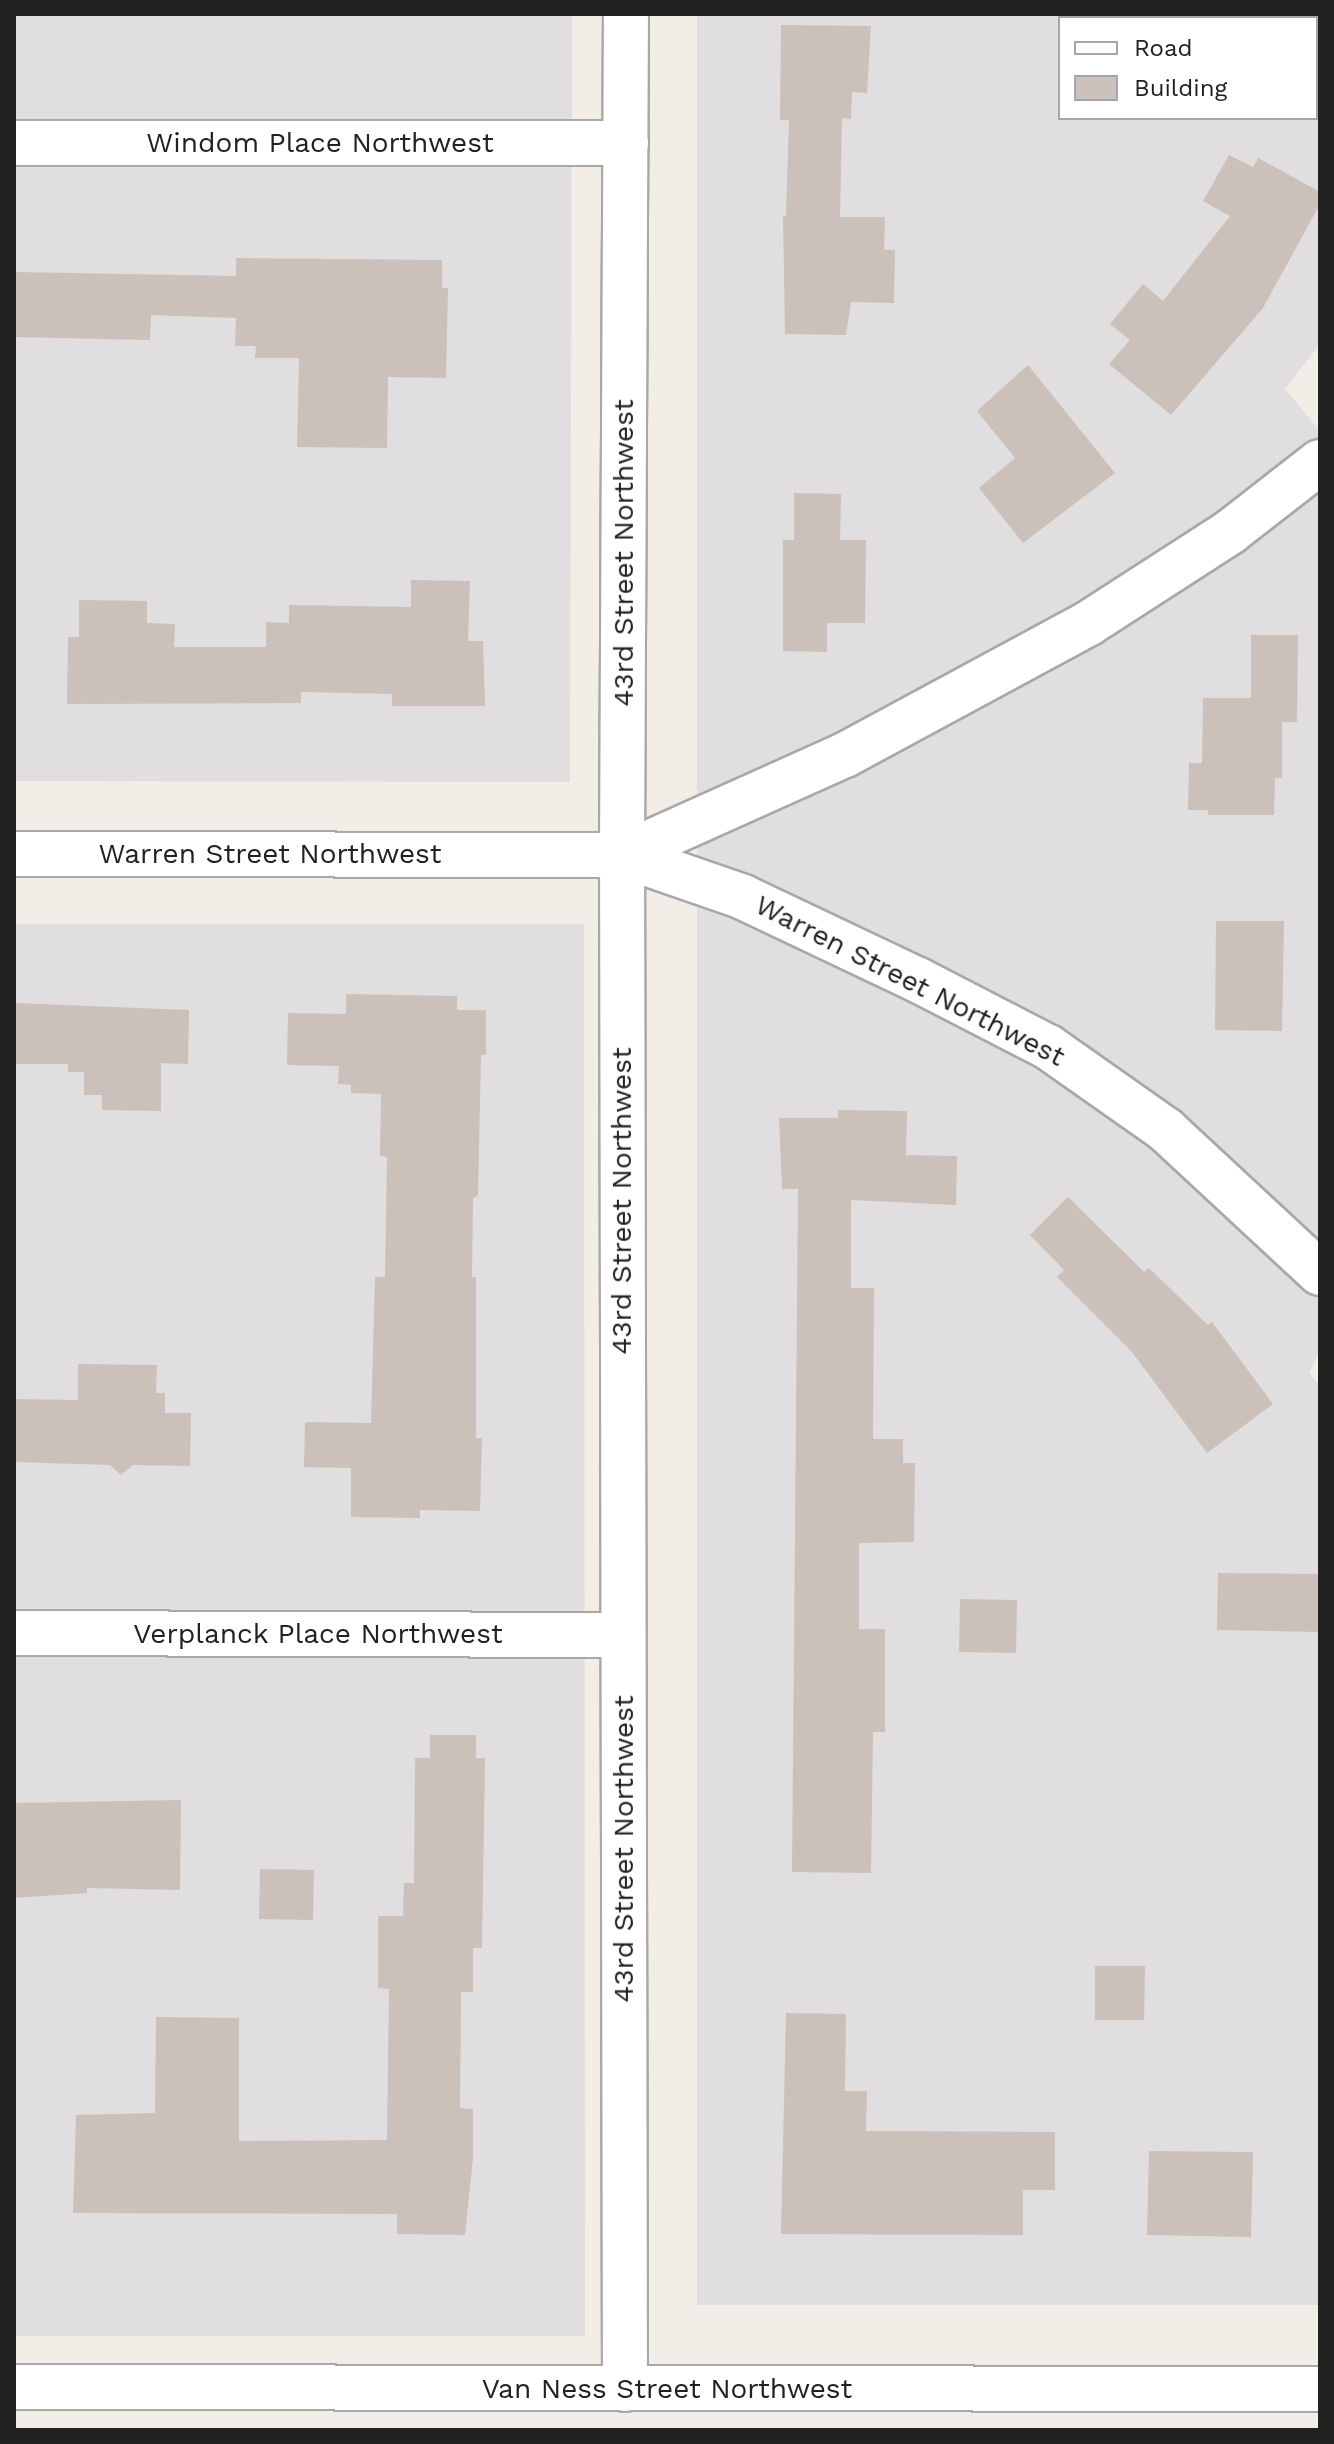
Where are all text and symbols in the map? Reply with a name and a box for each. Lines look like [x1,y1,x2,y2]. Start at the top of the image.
legend [1058,16,1318,120]
text: Road [1134,34,1193,62]
text: Building [1134,74,1227,102]
street label: Windom Place Northwest [146,126,494,160]
street label: 43rd Street Northwest [607,399,641,707]
street label: Warren Street Northwest [98,837,442,871]
street label: Warren Street Northwest [750,888,1070,1074]
street label: 43rd Street Northwest [605,1047,639,1355]
street label: Verplanck Place Northwest [133,1617,503,1651]
street label: 43rd Street Northwest [607,1695,641,2003]
street label: Van Ness Street Northwest [482,2372,852,2406]

